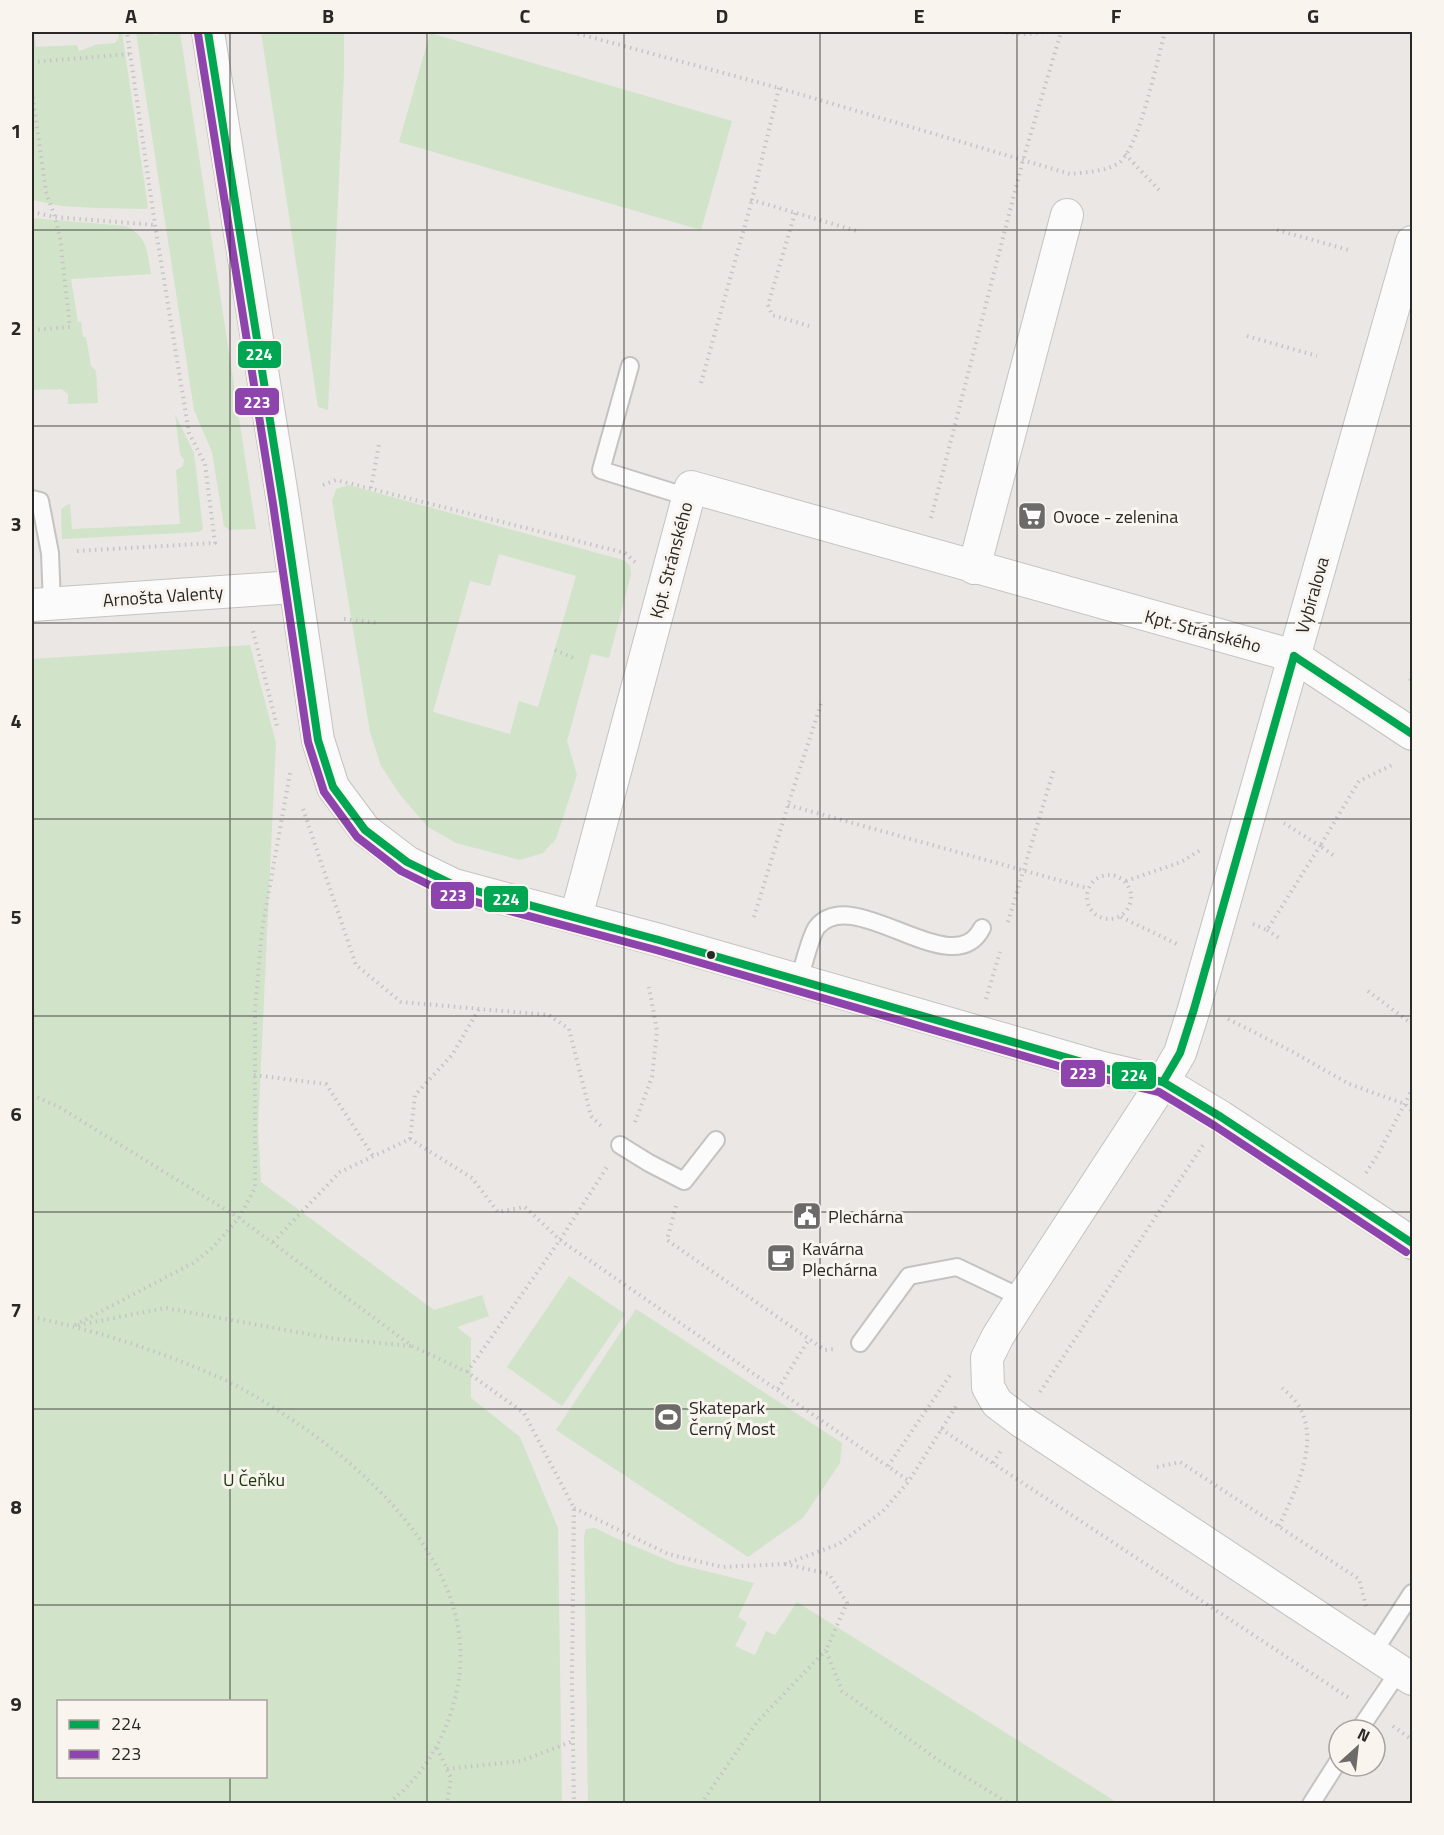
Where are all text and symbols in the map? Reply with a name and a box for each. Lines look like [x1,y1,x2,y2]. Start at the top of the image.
text: A [125,0,137,31]
text: B [322,0,334,31]
text: C [520,0,531,31]
text: D [716,0,728,31]
text: E [913,0,925,31]
text: F [1111,0,1122,31]
text: G [1307,0,1319,31]
text: 1 [10,115,22,146]
text: 2 [10,312,22,343]
line badge: 224 [237,340,282,369]
text: 224 [246,342,272,366]
line badge: 223 [234,387,280,416]
text: 223 [244,390,270,414]
street label: Kpt. Stránského [642,499,700,621]
supermarket icon: Ovoce - zelenina [1016,500,1048,532]
place label: Ovoce - zelenina [1053,503,1178,530]
text: 3 [10,508,22,539]
street label: Vybíralova [1288,553,1336,637]
street label: Arnošta Valenty [102,578,224,614]
street label: Kpt. Stránského [1142,602,1264,660]
text: 4 [10,705,22,736]
line badge: 223 [430,881,475,910]
text: 223 [440,883,466,907]
line badge: 224 [483,885,529,913]
text: 224 [493,887,519,911]
text: 5 [10,901,22,932]
unlabelled marker [705,949,717,961]
line badge: 223 [1060,1059,1106,1088]
text: 223 [1070,1061,1096,1085]
line badge: 224 [1111,1061,1157,1090]
text: 224 [1121,1063,1147,1087]
text: 6 [10,1098,22,1129]
public building icon: Plechárna [791,1200,823,1232]
place label: Plechárna [828,1203,903,1230]
place label: Kavárna Plechárna [802,1235,877,1283]
cafe icon: Kavárna Plechárna [765,1242,797,1274]
text: 7 [10,1294,22,1325]
place label: Skatepark Černý Most [689,1394,776,1442]
sports icon: Skatepark Černý Most [652,1401,684,1433]
park label: U Čeňku [223,1466,285,1493]
text: 8 [10,1491,22,1522]
text: 9 [10,1688,22,1719]
legend [57,1700,267,1778]
text: 224 [111,1710,141,1737]
north arrow [1327,1718,1387,1778]
text: N [1353,1721,1374,1748]
text: 223 [111,1740,141,1767]

